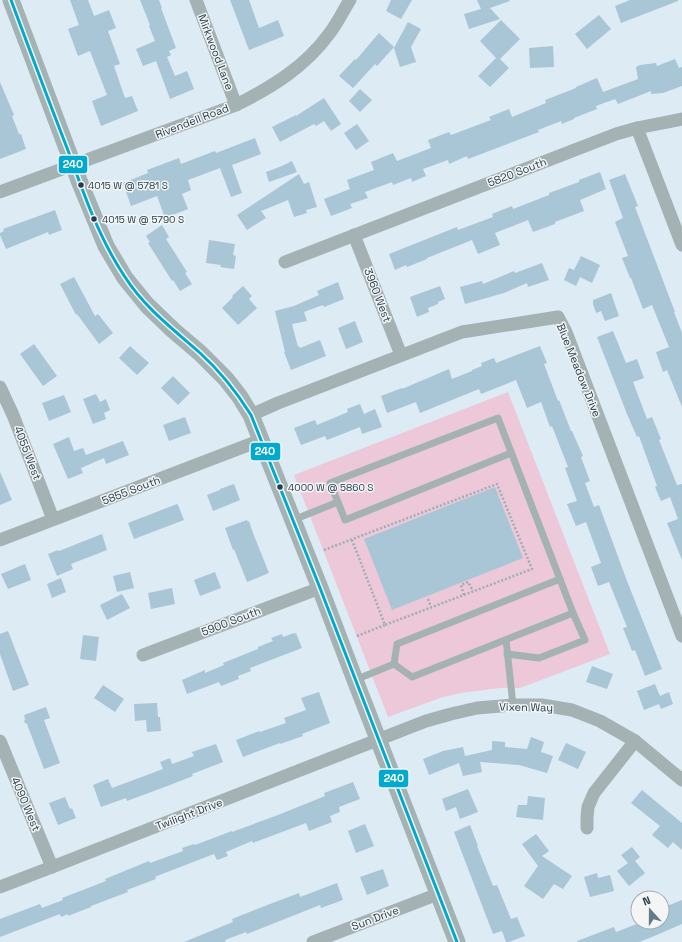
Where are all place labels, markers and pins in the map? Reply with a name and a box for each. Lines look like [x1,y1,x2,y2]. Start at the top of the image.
place label: 4015 W @ 5781 S [88,179,168,192]
marker: 4015 W @ 5781 S [76,180,86,190]
place label: 4015 W @ 5790 S [102,213,184,226]
marker: 4015 W @ 5790 S [89,214,99,224]
place label: 4000 W @ 5860 S [288,481,374,494]
marker: 4000 W @ 5860 S [275,482,285,492]

